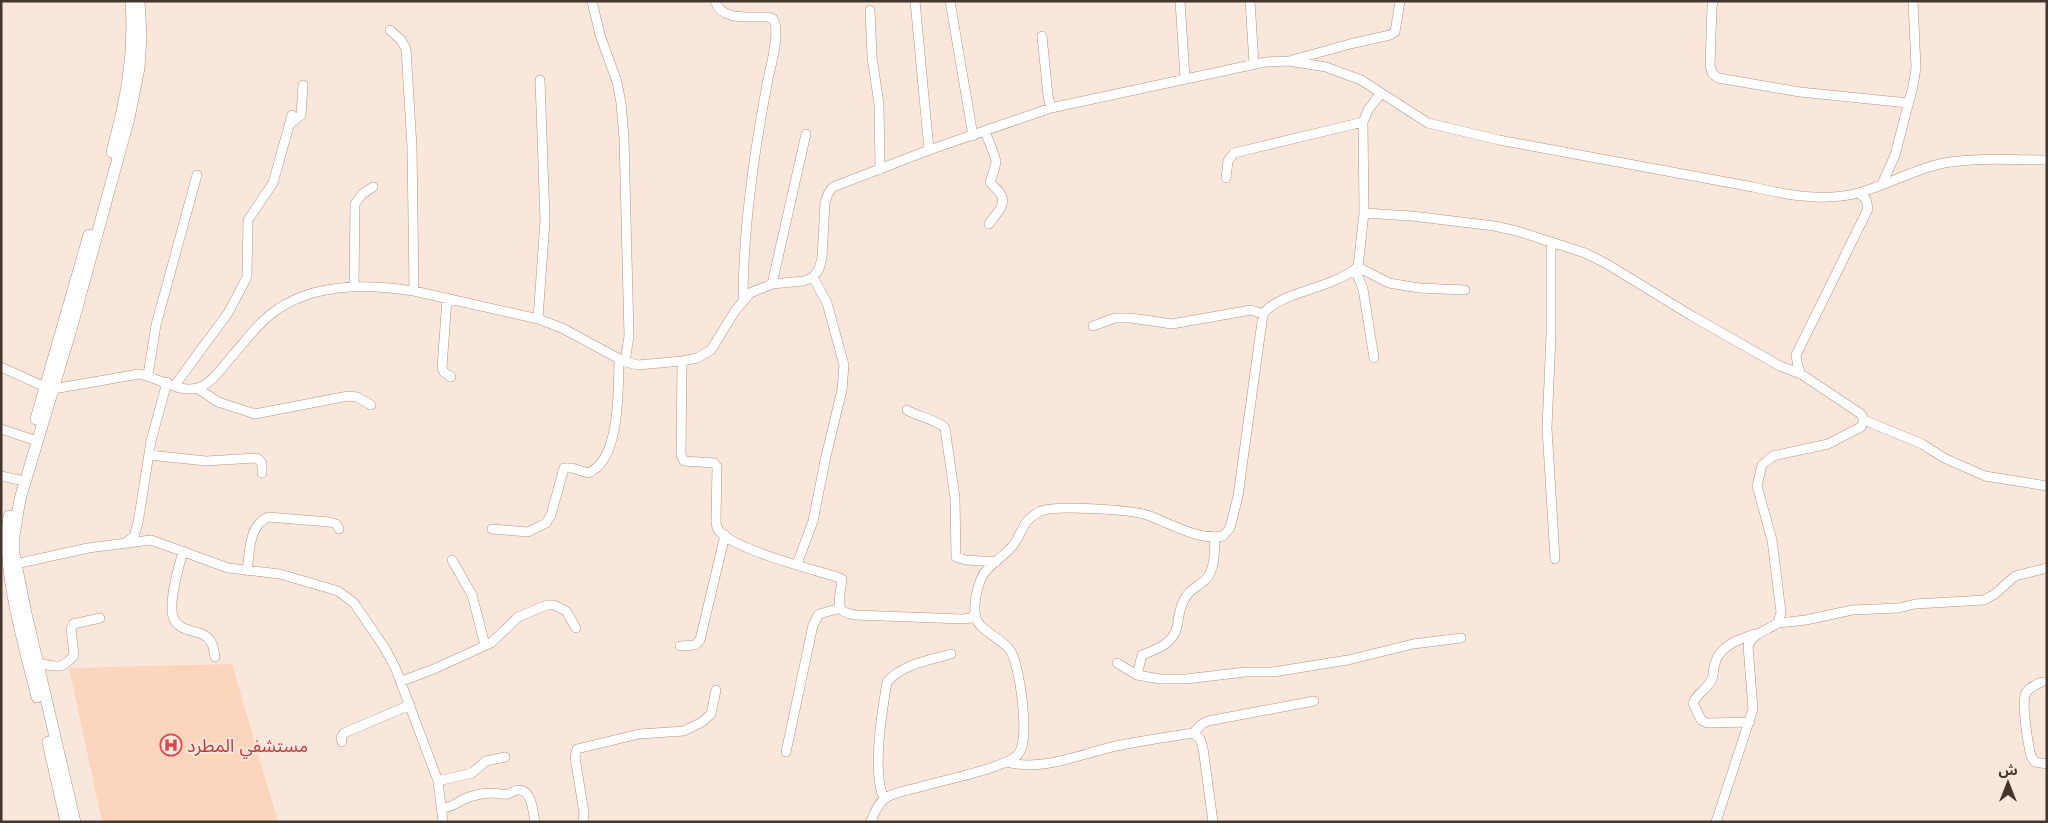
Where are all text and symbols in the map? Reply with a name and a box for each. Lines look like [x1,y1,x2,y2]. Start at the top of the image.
hospital icon: مستشفي المطرد [159,733,183,757]
place label: مستشفي المطرد [187,735,308,759]
north arrow [1983,758,2033,808]
text: ش [1998,761,2018,778]

